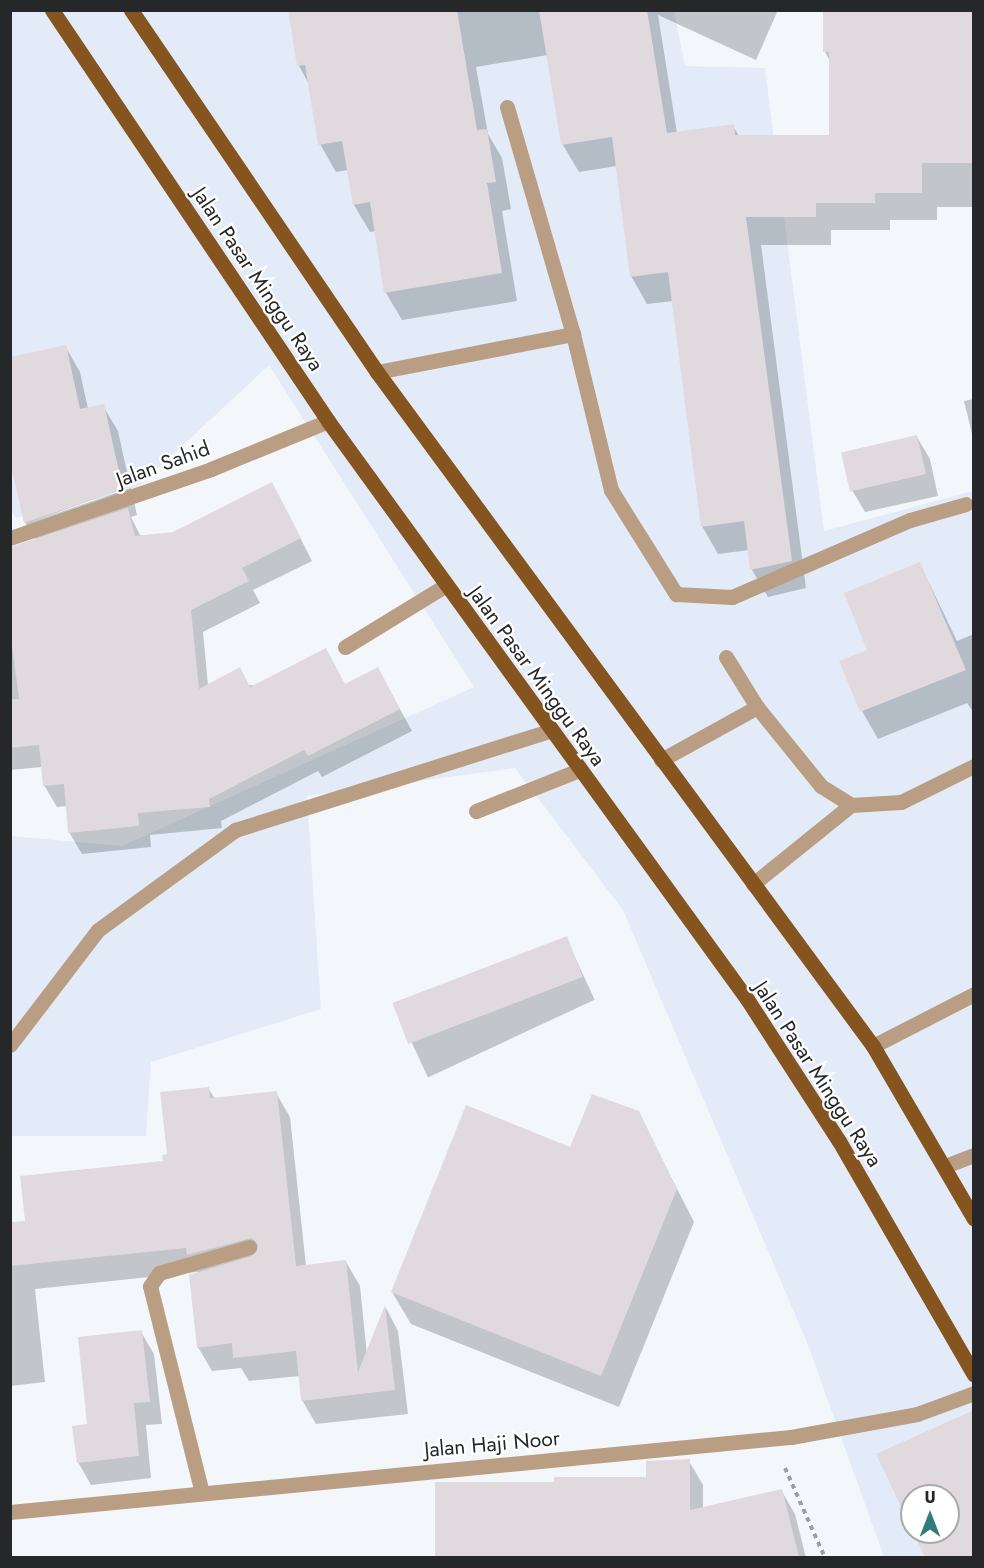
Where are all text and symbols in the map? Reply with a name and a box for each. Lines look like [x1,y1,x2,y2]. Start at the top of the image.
street label: Jalan Pasar Minggu Raya [187,182,329,376]
street label: Jalan Sahid [113,435,213,493]
street label: Jalan Pasar Minggu Raya [463,581,611,771]
street label: Jalan Pasar Minggu Raya [749,976,887,1172]
street label: Jalan Haji Noor [423,1426,561,1462]
north arrow [900,1484,960,1544]
text: U [924,1486,936,1509]

